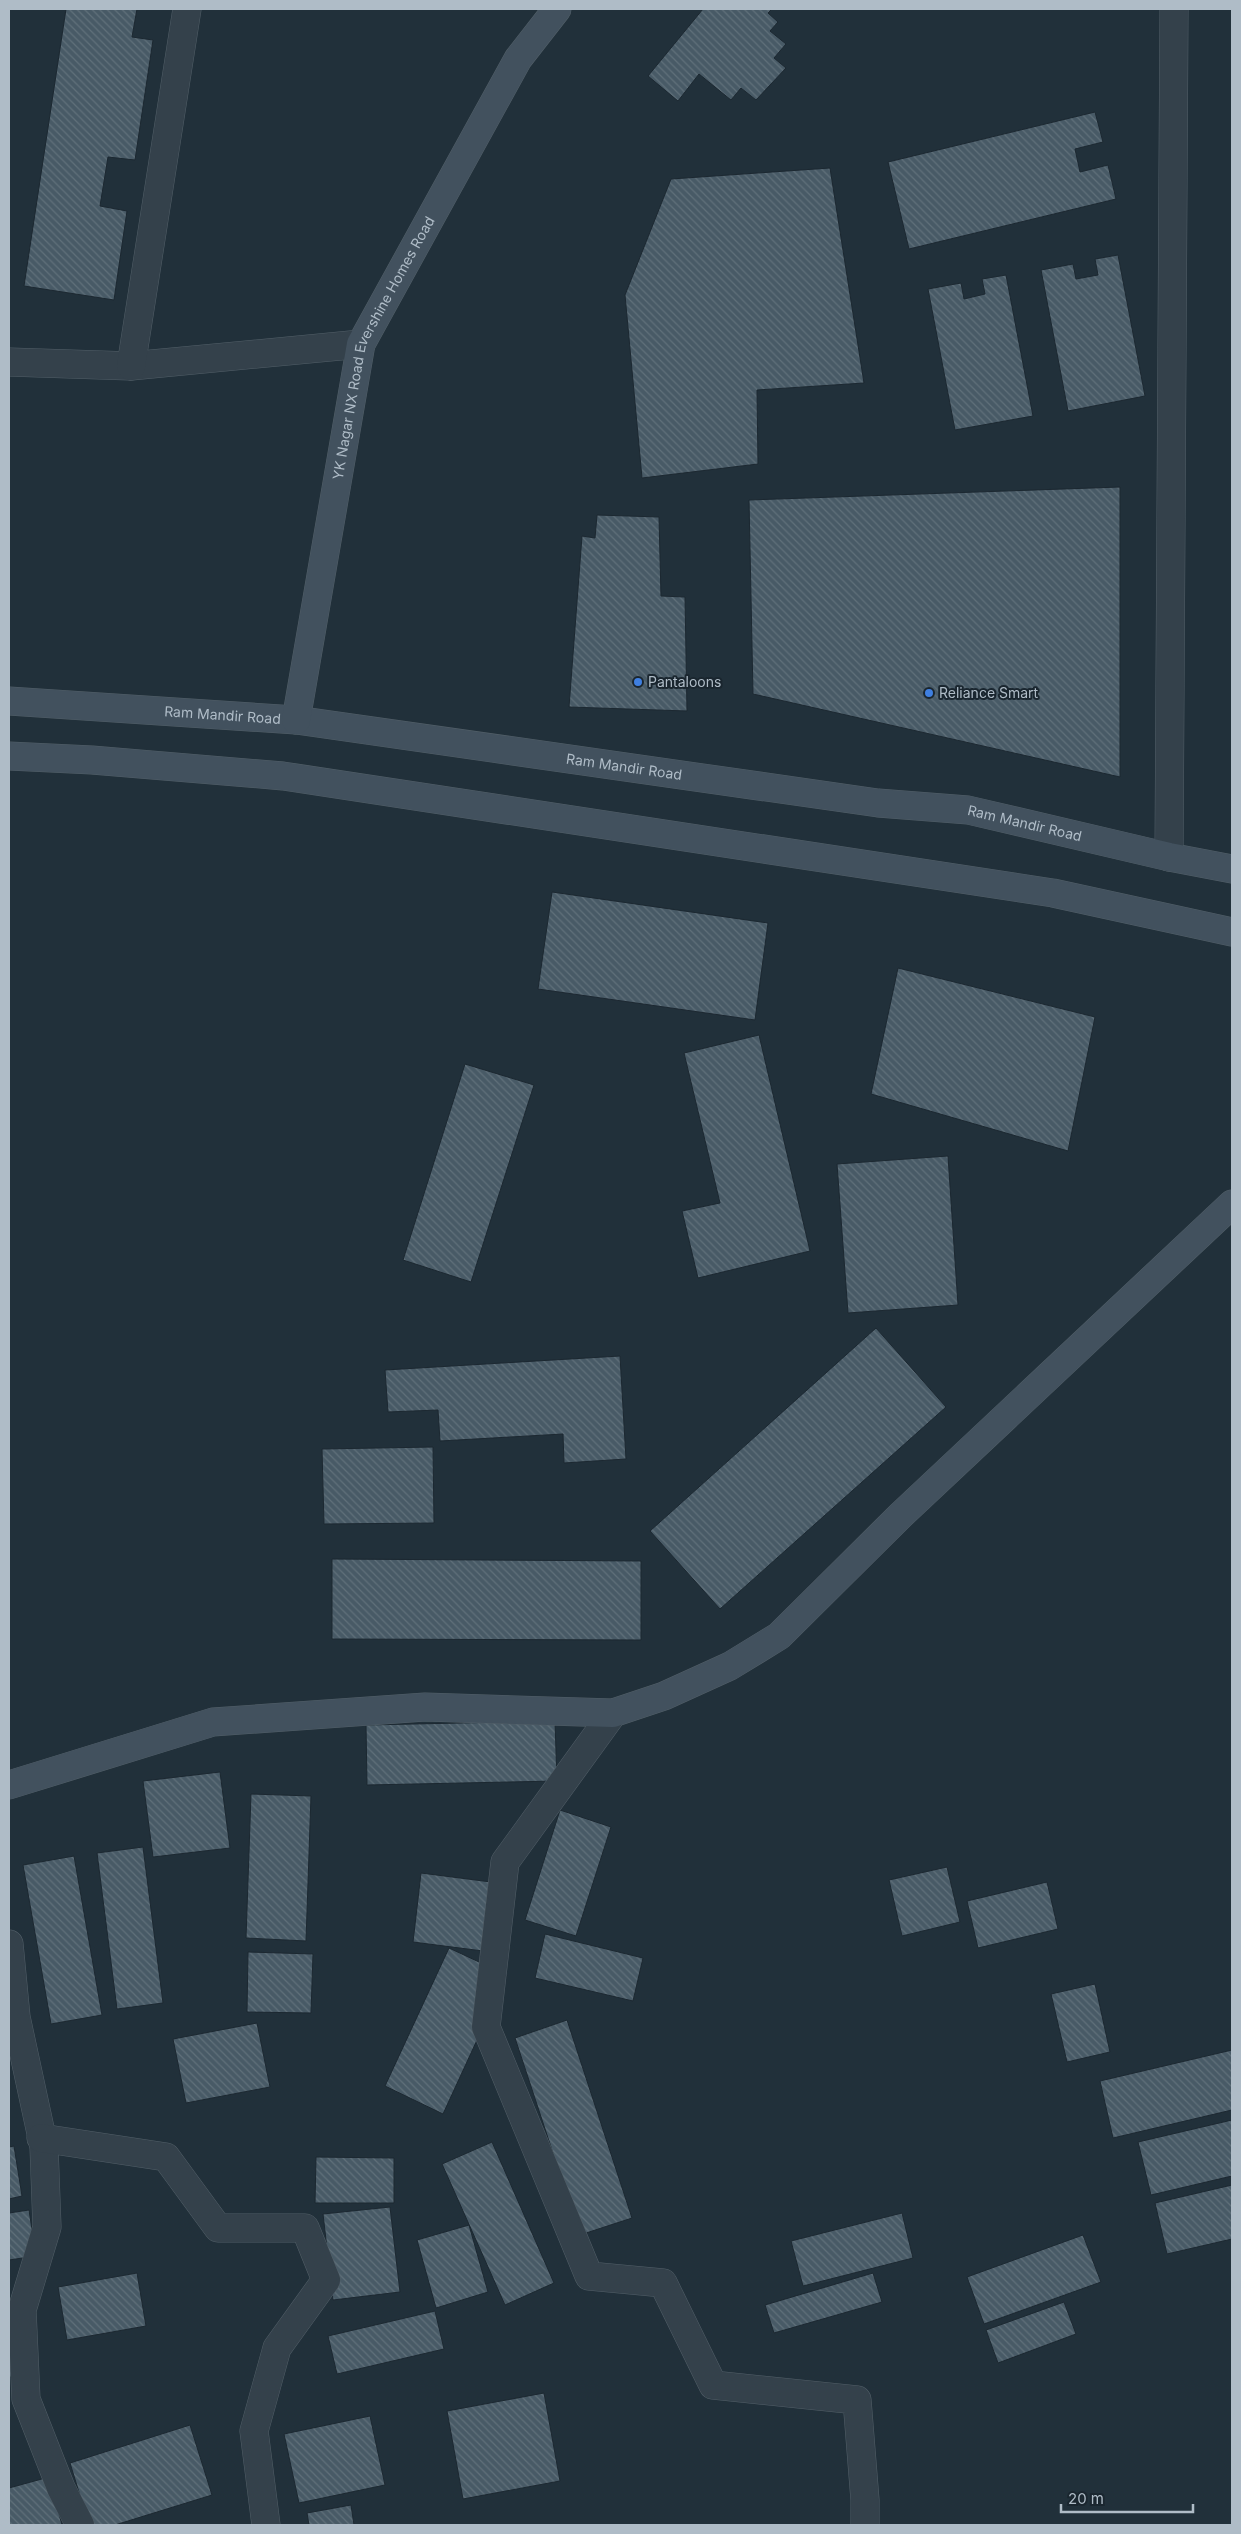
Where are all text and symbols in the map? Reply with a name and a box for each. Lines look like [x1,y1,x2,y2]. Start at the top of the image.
street label: YK Nagar NX Road Evershine Homes Road [329,213,438,481]
place label: Pantaloons [648,673,721,690]
marker: Pantaloons [632,676,644,688]
place label: Reliance Smart [939,684,1039,701]
marker: Reliance Smart [923,687,935,699]
street label: Ram Mandir Road [164,702,281,727]
street label: Ram Mandir Road [565,750,683,783]
street label: Ram Mandir Road [966,801,1084,844]
scale bar [1061,2482,1194,2514]
text: 20 m [1068,2489,1104,2508]

